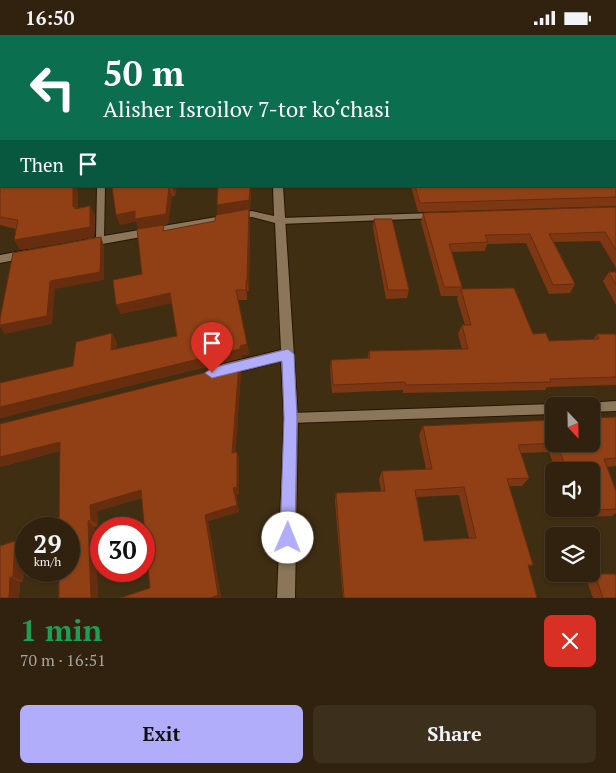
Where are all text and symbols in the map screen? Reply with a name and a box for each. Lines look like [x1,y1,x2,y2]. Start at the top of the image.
text: 16:50 [25,5,74,30]
text: 50 m [103,50,184,96]
icon: left [20,55,85,120]
text: Alisher Isroilov 7-tor ko‘chasi [103,94,390,123]
icon: arrive [74,150,102,178]
text: Then [20,152,64,177]
pin [191,322,233,373]
icon: arrive [198,329,226,357]
north arrow [545,397,600,453]
map controls [545,397,600,582]
button: sound [545,462,600,517]
position arrow [261,511,313,563]
speed limit sign: 30 [90,517,155,582]
text: 29 [33,527,62,560]
button: layers [545,527,600,582]
text: km/h [34,554,61,569]
text: 1 min [20,610,102,650]
button: close [544,615,596,667]
text: 70 m · 16:51 [20,649,106,671]
button: Exit [20,705,303,763]
button: Share [313,705,596,763]

